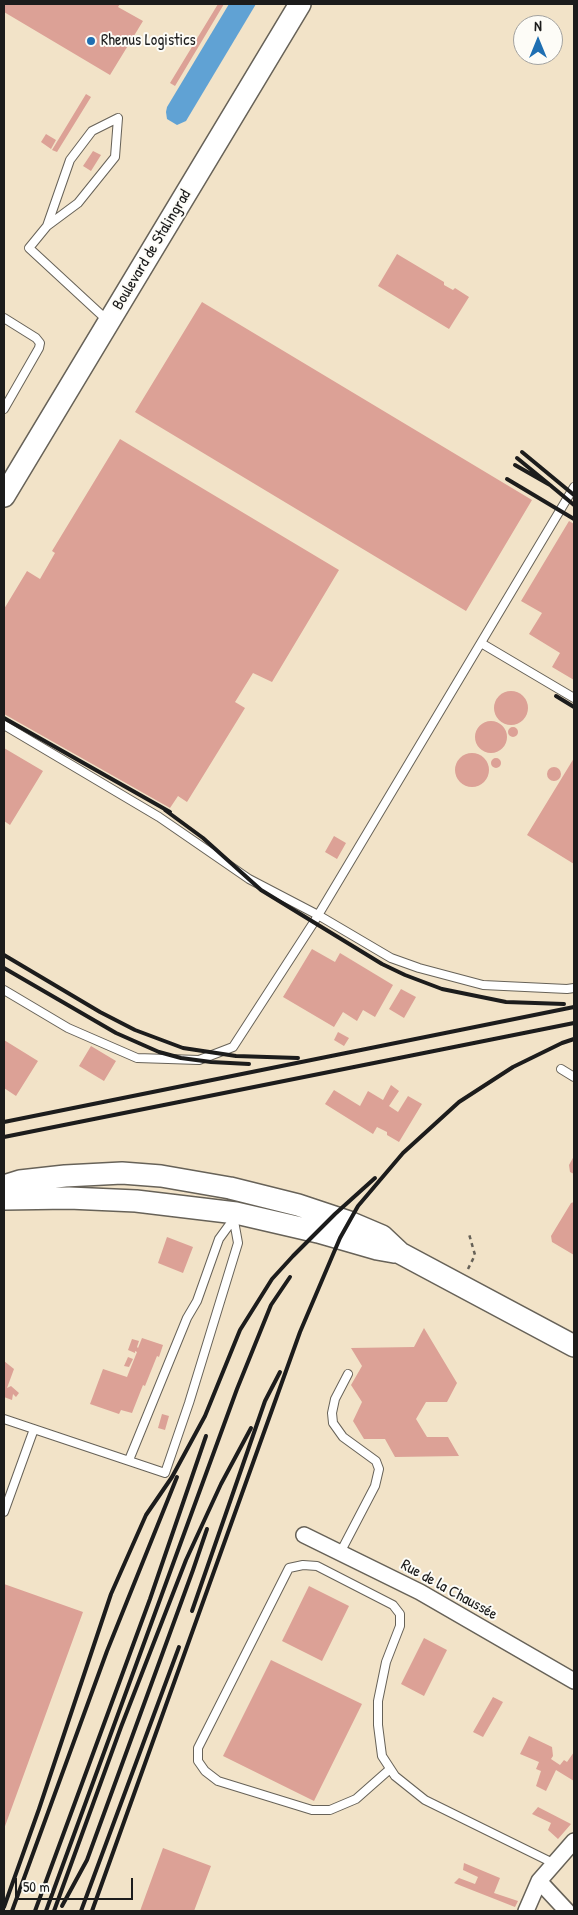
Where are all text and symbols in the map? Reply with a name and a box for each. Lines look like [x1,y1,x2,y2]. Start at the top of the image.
north arrow [513,15,563,65]
text: N [534,16,542,35]
place label: Rhenus Logistics [101,31,196,51]
marker: Rhenus Logistics [85,35,97,47]
street label: Boulevard de Stalingrad [109,187,195,313]
street label: Rue de la Chaussée [397,1556,501,1624]
scale bar [18,1868,135,1900]
text: 50 m [23,1876,50,1897]

